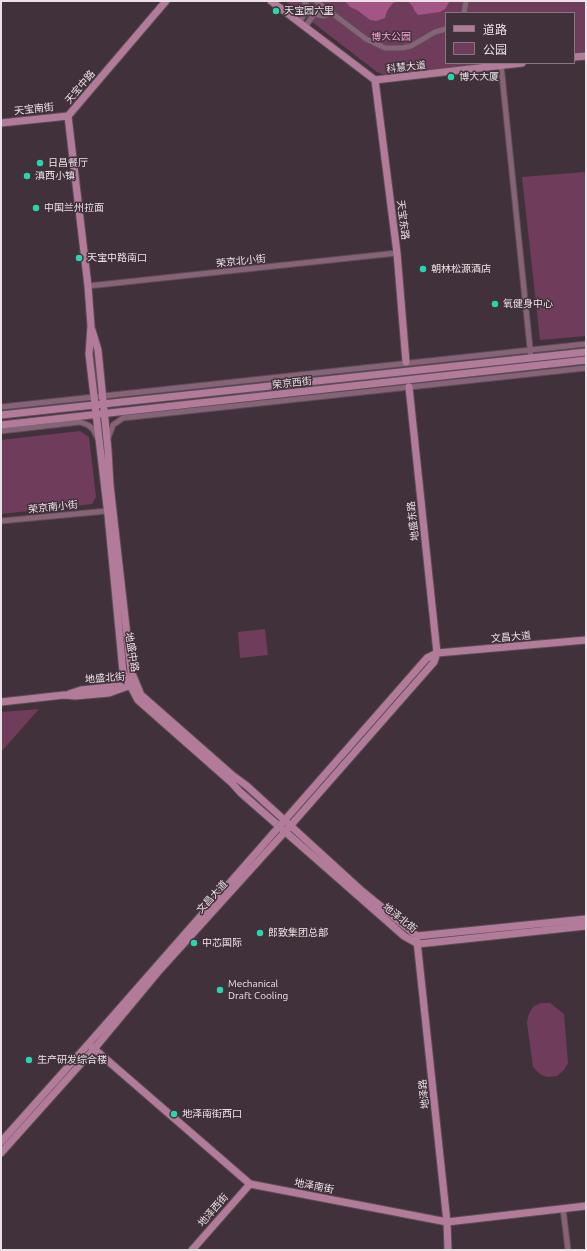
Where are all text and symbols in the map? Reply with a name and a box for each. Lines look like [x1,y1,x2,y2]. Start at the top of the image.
place label: 天宝园六里 [284,5,334,17]
marker: 天宝园六里 [271,6,281,16]
legend [445,12,575,64]
text: 道路 [483,23,507,36]
park label: 博大公园 [371,31,411,43]
text: 公园 [483,43,507,56]
street label: 科慧大道 [385,59,427,75]
street label: 天宝中路 [63,68,97,106]
place label: 博大大厦 [459,71,499,83]
marker: 博大大厦 [446,72,456,82]
street label: 天宝南街 [13,101,55,117]
place label: 日昌餐厅 [48,157,88,169]
marker: 日昌餐厅 [35,158,45,168]
place label: 滇西小镇 [35,170,75,182]
marker: 滇西小镇 [22,171,32,181]
street label: 天宝东路 [395,199,411,241]
place label: 中国兰州拉面 [44,202,104,214]
marker: 中国兰州拉面 [31,203,41,213]
place label: 天宝中路南口 [87,252,147,264]
street label: 荣京北小街 [216,252,266,270]
marker: 天宝中路南口 [74,253,84,263]
place label: 朝林松源酒店 [431,263,491,275]
marker: 朝林松源酒店 [418,264,428,274]
place label: 氧健身中心 [503,298,553,310]
marker: 氧健身中心 [490,299,500,309]
street label: 荣京西街 [271,375,313,391]
street label: 荣京南小街 [28,498,78,516]
street label: 地盛东路 [405,500,421,542]
street label: 文昌大道 [491,629,531,645]
street label: 地盛中路 [123,631,141,673]
street label: 地盛北街 [85,671,125,685]
street label: 文昌大道 [194,878,230,916]
street label: 地泽北街 [381,901,419,935]
place label: 郎致集团总部 [268,927,328,939]
marker: 郎致集团总部 [255,928,265,938]
place label: 中芯国际 [202,937,242,949]
marker: 中芯国际 [189,938,199,948]
place label: Mechanical Draft Cooling [228,978,288,1002]
marker: Mechanical Draft Cooling [215,985,225,995]
place label: 生产研发综合楼 [37,1054,107,1066]
marker: 生产研发综合楼 [24,1055,34,1065]
street label: 地泽路 [416,1078,432,1110]
place label: 地泽南街西口 [182,1108,242,1120]
marker: 地泽南街西口 [169,1109,179,1119]
street label: 地泽南街 [293,1176,335,1196]
street label: 地泽西街 [195,1191,231,1229]

